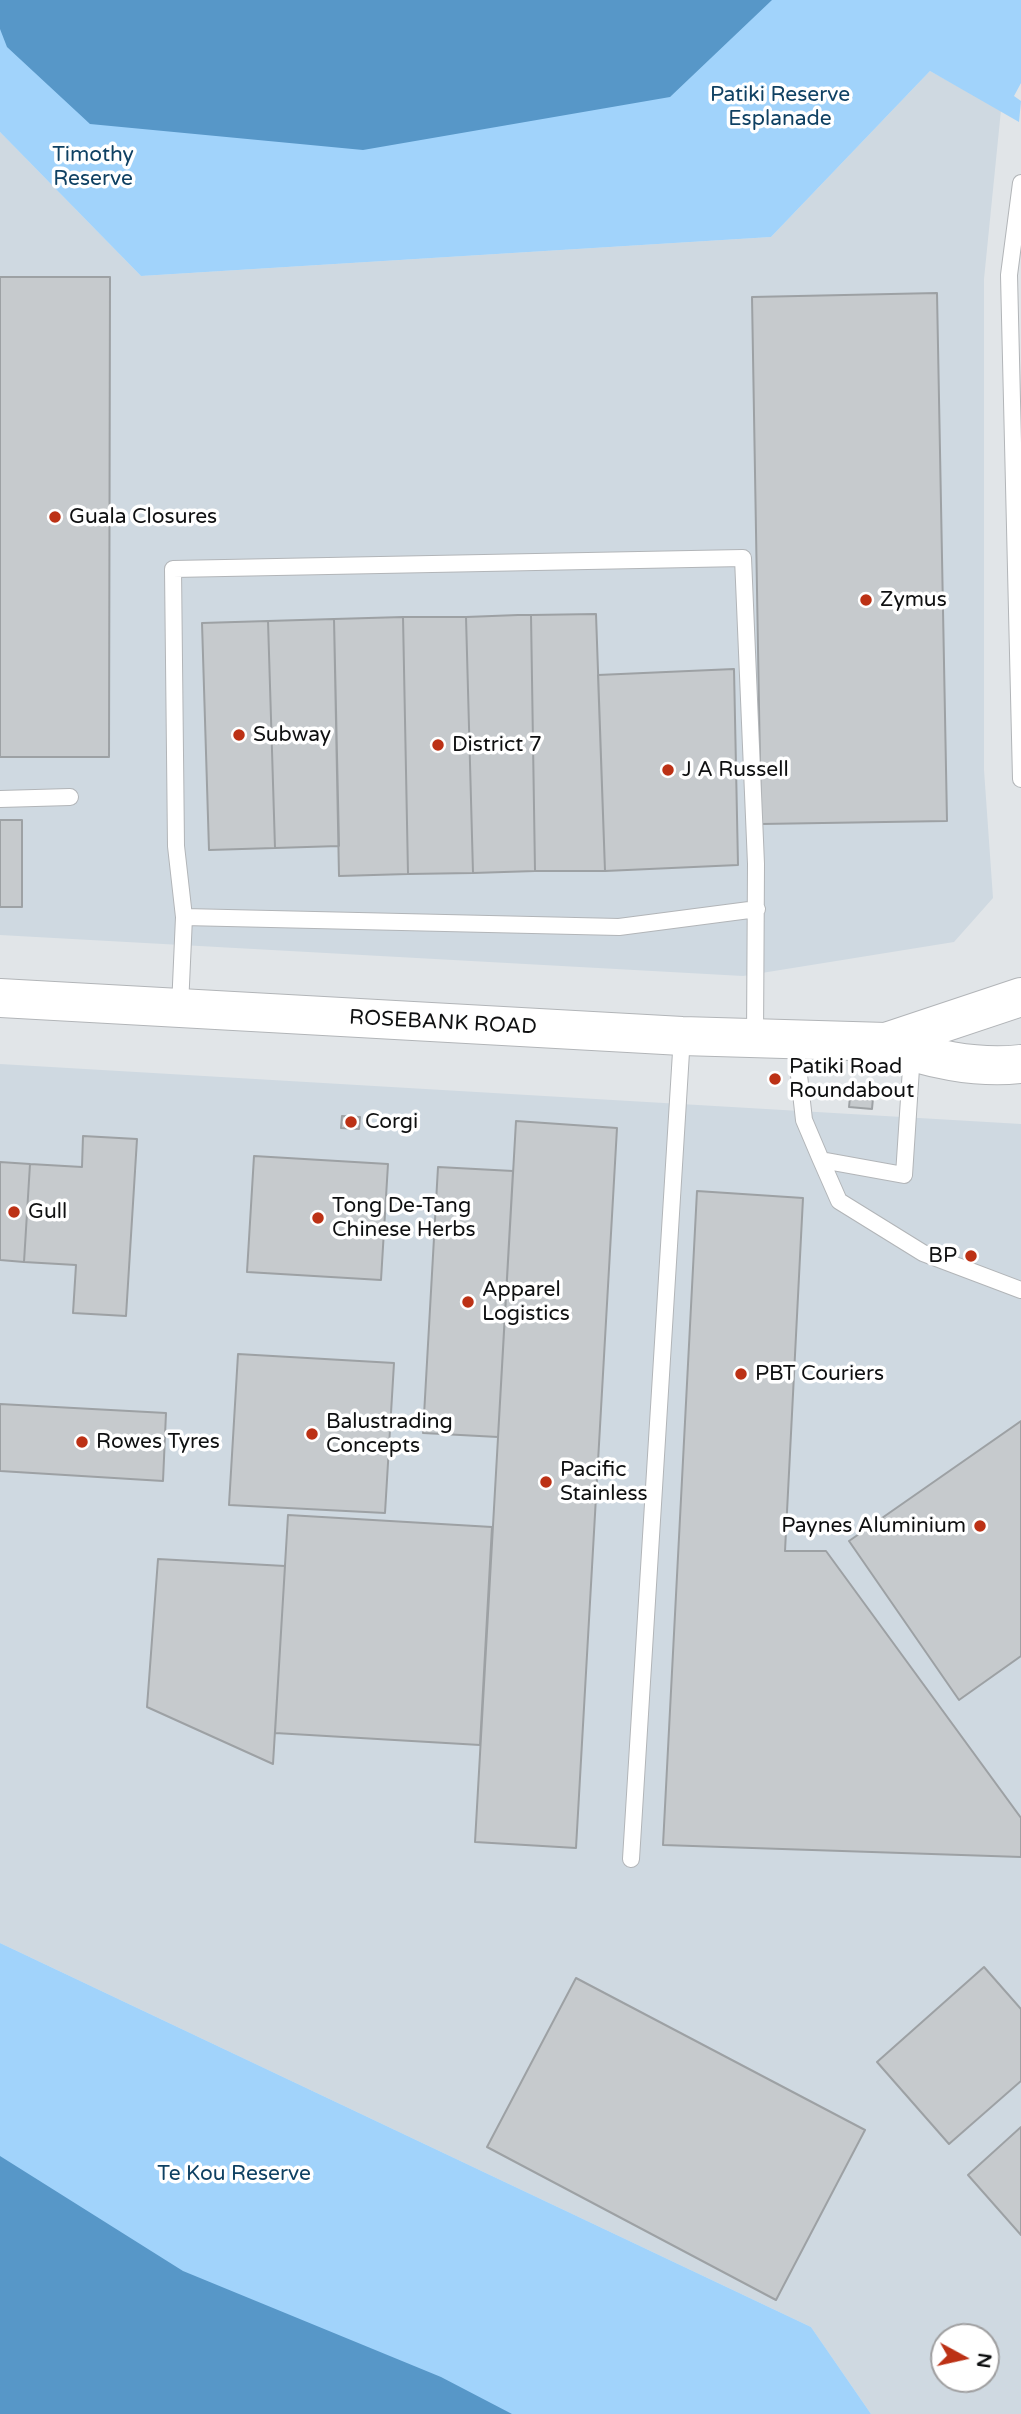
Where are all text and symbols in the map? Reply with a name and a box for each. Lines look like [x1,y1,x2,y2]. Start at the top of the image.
park label: Patiki Reserve Esplanade [710,82,850,132]
park label: Timothy Reserve [52,142,134,192]
place label: Guala Closures [69,504,217,530]
marker: Guala Closures [47,509,63,525]
place label: Zymus [880,587,947,613]
marker: Zymus [858,592,874,608]
place label: Subway [253,722,331,748]
marker: Subway [231,727,247,743]
place label: District 7 [452,732,542,758]
marker: District 7 [430,737,446,753]
place label: J A Russell [682,757,789,783]
marker: J A Russell [660,762,676,778]
street label: ROSEBANK ROAD [348,1005,538,1041]
place label: Patiki Road Roundabout [789,1054,914,1104]
marker: Patiki Road Roundabout [767,1071,783,1087]
place label: Corgi [365,1109,418,1135]
marker: Corgi [343,1114,359,1130]
place label: Tong De-Tang Chinese Herbs [332,1193,476,1243]
place label: Gull [28,1199,67,1225]
marker: Gull [6,1204,22,1220]
marker: Tong De-Tang Chinese Herbs [310,1210,326,1226]
place label: BP [928,1243,957,1269]
marker: BP [963,1248,979,1264]
place label: Apparel Logistics [482,1277,570,1327]
marker: Apparel Logistics [460,1294,476,1310]
place label: PBT Couriers [755,1361,884,1387]
marker: PBT Couriers [733,1366,749,1382]
place label: Balustrading Concepts [326,1409,453,1459]
marker: Balustrading Concepts [304,1426,320,1442]
place label: Rowes Tyres [96,1429,220,1455]
marker: Rowes Tyres [74,1434,90,1450]
place label: Pacific Stainless [560,1457,648,1507]
marker: Pacific Stainless [538,1474,554,1490]
place label: Paynes Aluminium [781,1513,966,1539]
marker: Paynes Aluminium [972,1518,988,1534]
park label: Te Kou Reserve [157,2161,311,2187]
north arrow [930,2323,1000,2393]
text: N [972,2352,996,2370]

